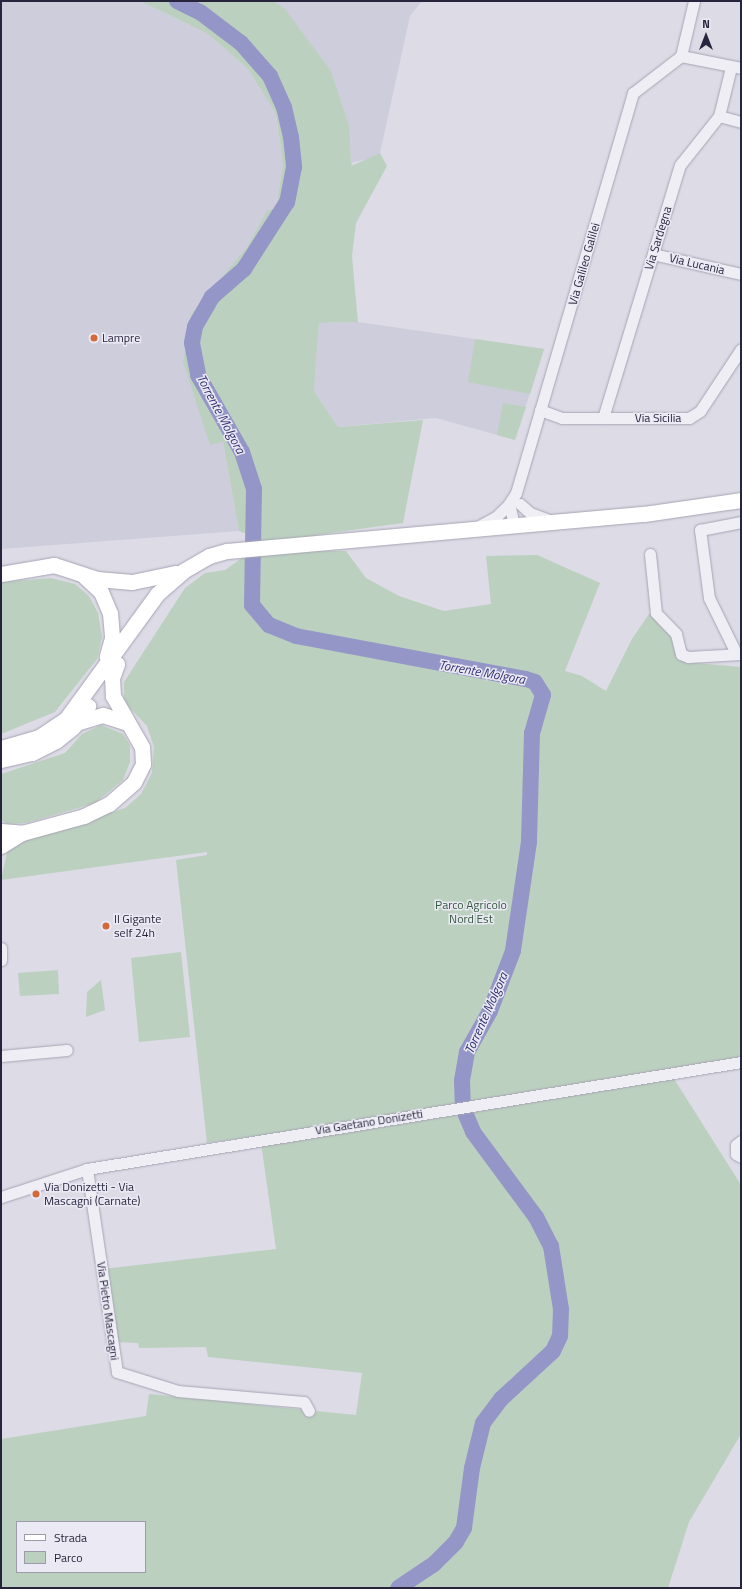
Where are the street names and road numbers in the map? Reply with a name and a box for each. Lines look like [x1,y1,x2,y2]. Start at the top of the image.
street label: Via Sardegna [641,204,675,272]
street label: Via Galileo Galilei [565,221,603,307]
street label: Via Lucania [668,251,726,277]
street label: Via Sicilia [635,411,681,425]
street label: Via Gaetano Donizetti [314,1106,424,1138]
street label: Via Pietro Mascagni [94,1261,122,1361]

